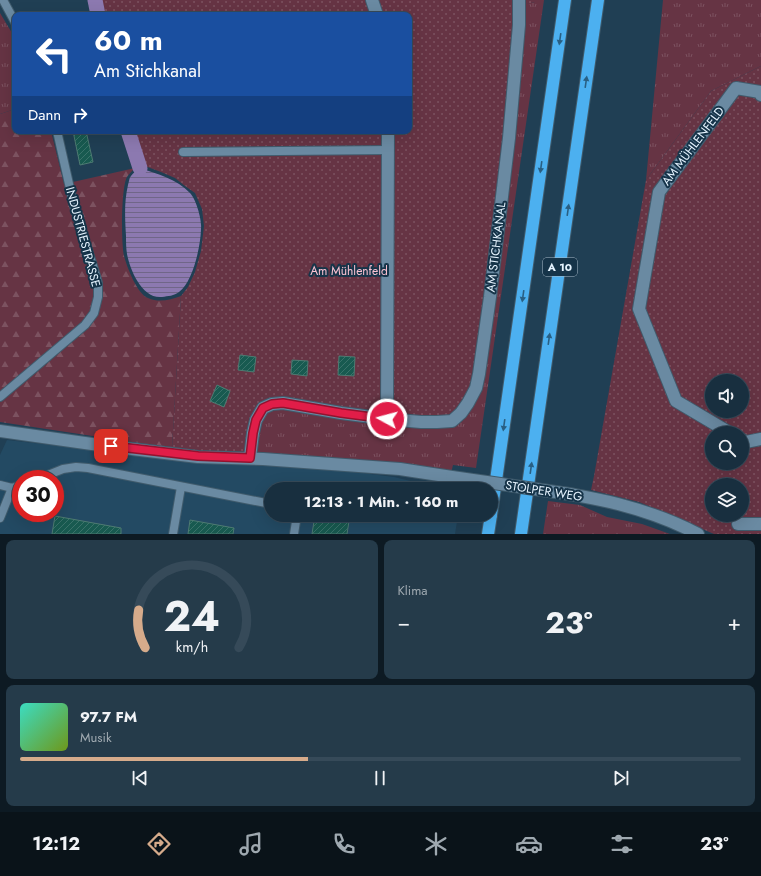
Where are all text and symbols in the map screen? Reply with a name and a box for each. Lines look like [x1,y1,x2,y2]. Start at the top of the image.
text: 60 m [94,20,163,61]
icon: left [28,28,80,80]
one-way arrow [557,33,563,45]
text: Am Stichkanal [94,58,201,84]
one-way arrow [583,76,589,88]
street label: AM MÜHLENFELD [657,103,729,189]
text: Dann [28,104,61,126]
icon: right [69,104,91,126]
one-way arrow [538,161,544,173]
street label: INDUSTRIESTRASSE [61,185,105,289]
street label: AM STICHKANAL [482,200,511,293]
one-way arrow [565,204,571,216]
road number: A 10 [543,258,577,276]
park label: Am Mühlenfeld [310,262,388,280]
one-way arrow [520,290,526,302]
one-way arrow [546,333,552,345]
map controls [705,374,749,522]
button: sound [705,374,749,418]
position arrow [366,398,408,440]
one-way arrow [501,419,507,431]
button: search [705,426,749,470]
pin [94,429,128,463]
icon: arrive [100,435,122,457]
one-way arrow [528,462,534,474]
speed limit sign: 30 [12,470,64,522]
street label: STOLPER WEG [504,476,584,506]
button: layers [705,478,749,522]
text: 12:13 · 1 Min. · 160 m [304,491,458,513]
text: Klima [398,581,428,600]
text: 24 [164,585,220,646]
text: 23° [545,601,593,644]
text: − [398,606,410,638]
text: + [727,606,741,638]
text: km/h [176,636,208,656]
text: 97.7 FM [80,706,137,728]
text: Musik [80,728,112,747]
icon: previous [129,767,151,789]
icon: pause [369,767,391,789]
icon: next [610,767,632,789]
icon: directions [145,830,173,858]
icon: music [237,830,265,858]
icon: phone [330,830,358,858]
icon: climate [422,830,450,858]
icon: car [515,830,543,858]
icon: filters [608,830,636,858]
text: 12:12 [32,831,80,857]
text: 23° [700,831,729,857]

